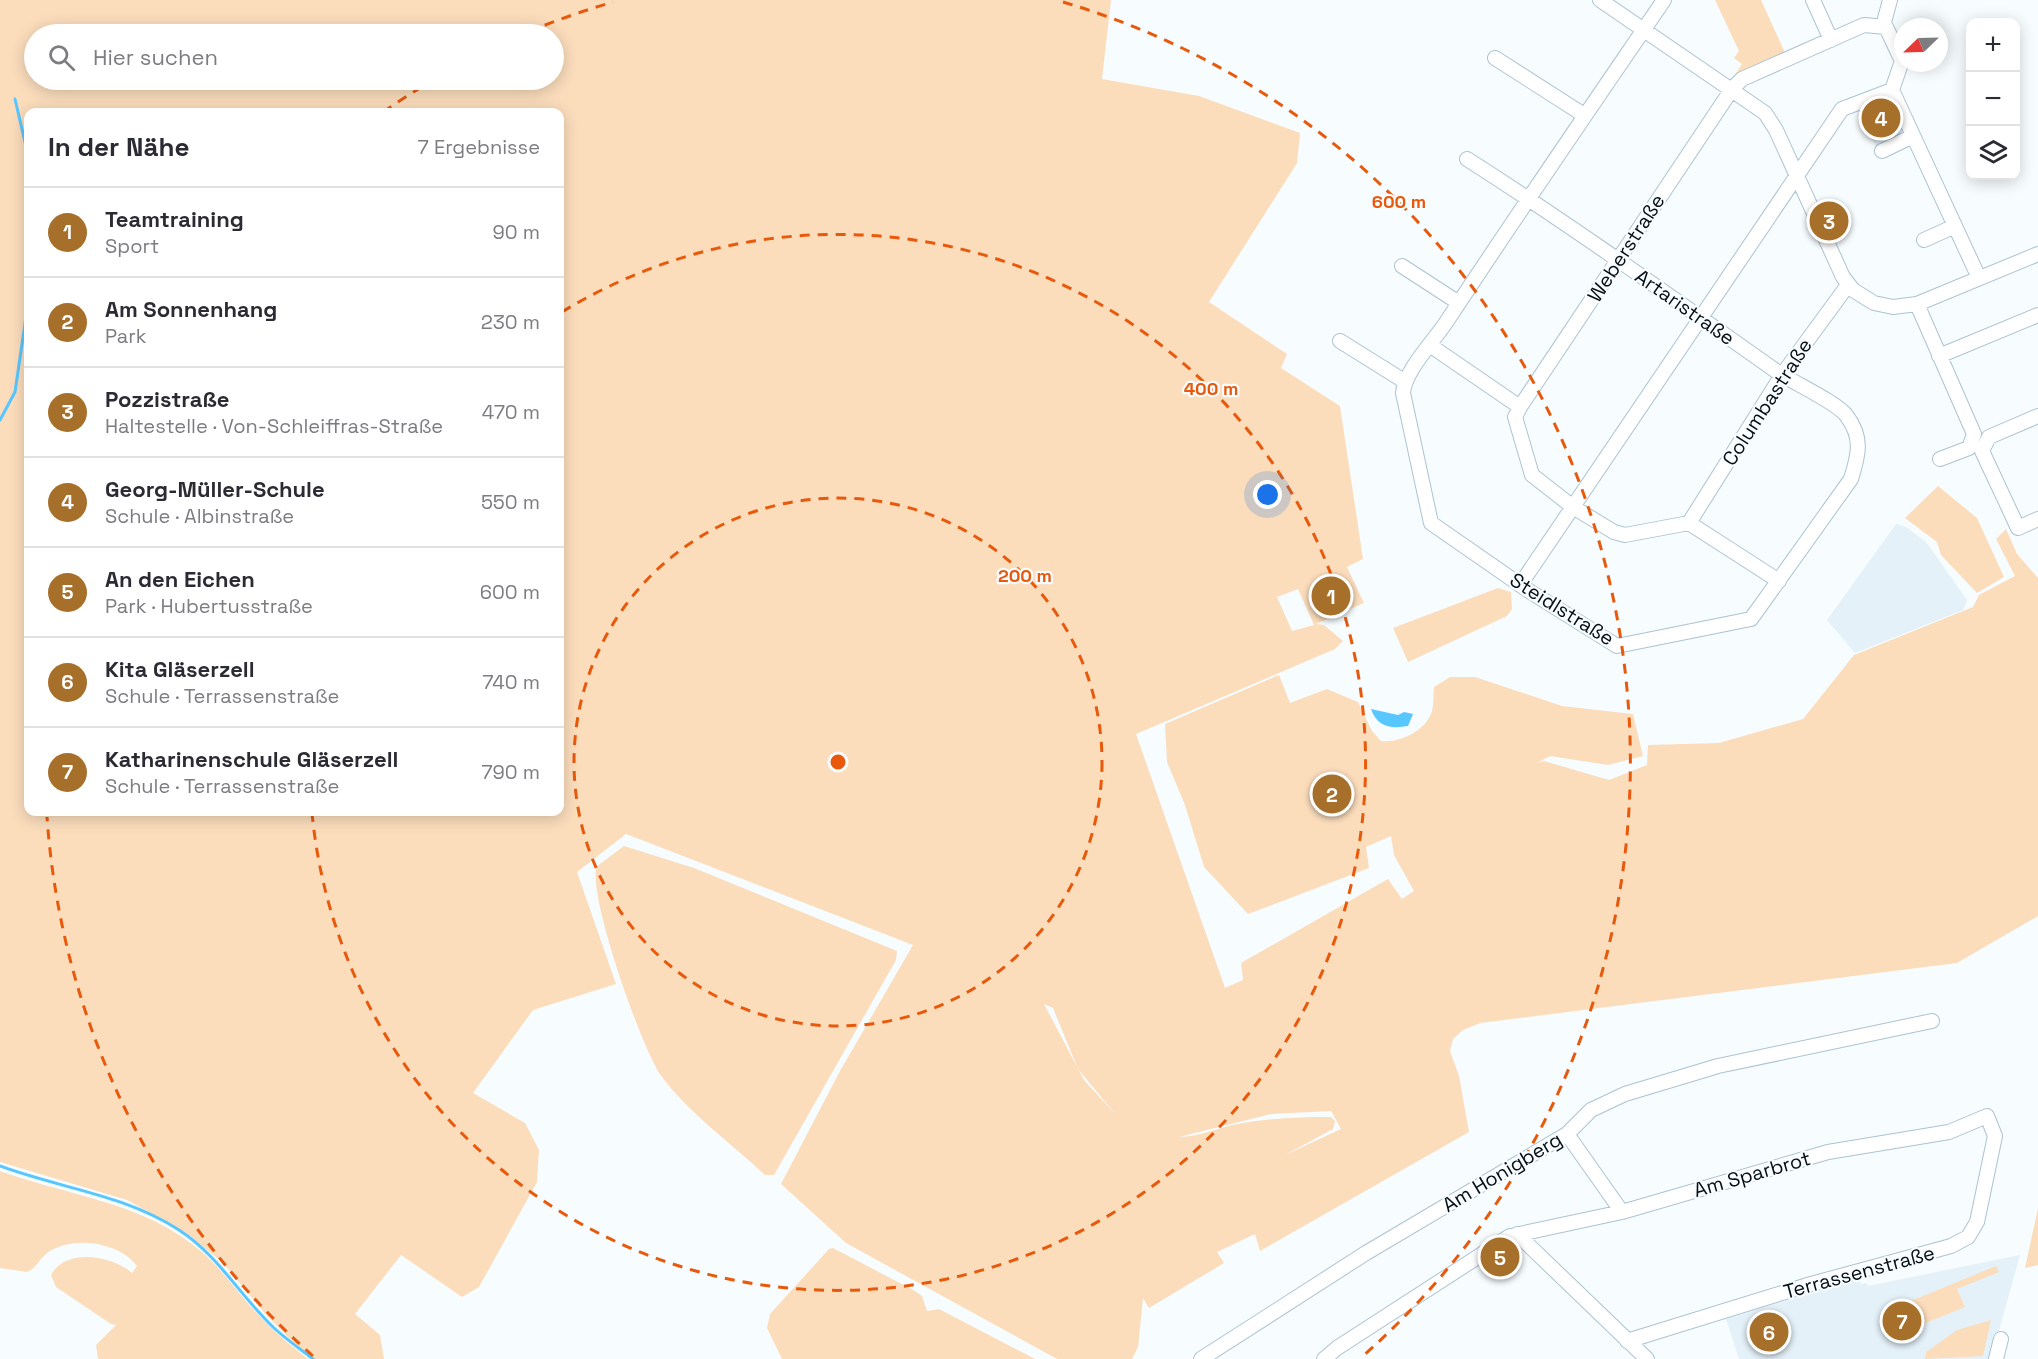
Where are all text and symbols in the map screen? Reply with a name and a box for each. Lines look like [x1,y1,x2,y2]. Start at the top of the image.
north arrow [1894,18,1948,72]
map controls [1966,18,2020,180]
button: + [1966,18,2020,72]
search box [24,24,564,90]
icon: search [45,41,78,74]
text: Hier suchen [93,43,218,71]
button: − [1966,72,2020,126]
pin: 4 [1862,96,1900,140]
button: layers [1966,126,2020,180]
text: In der Nähe [48,130,189,164]
text: 7 Ergebnisse [418,134,540,160]
street label: Weberstraße [1581,189,1671,307]
text: 600 m [1372,190,1426,213]
pin: 3 [1810,198,1848,244]
text: Teamtraining [105,205,244,233]
text: 1 [63,219,72,245]
text: 90 m [493,219,540,245]
text: Sport [105,233,159,259]
street label: Artaristraße [1630,263,1740,351]
text: Am Sonnenhang [105,295,277,323]
text: 2 [62,309,73,335]
text: 230 m [481,309,540,335]
text: Park [105,323,147,349]
street label: Columbastraße [1716,334,1818,470]
text: 400 m [1184,377,1238,400]
text: Pozzistraße [105,385,229,413]
text: 3 [61,399,74,425]
text: 470 m [482,399,540,425]
text: Haltestelle · Von-Schleiffras-Straße [105,413,443,439]
text: Georg-Müller-Schule [105,475,325,503]
your location [1253,480,1282,509]
text: 4 [61,489,74,515]
text: 550 m [481,489,540,515]
text: Schule · Albinstraße [105,503,294,529]
text: 200 m [998,564,1052,587]
text: An den Eichen [105,565,255,593]
street label: Steidlstraße [1505,567,1619,651]
pin: 1 [1312,574,1350,618]
text: 5 [62,579,74,605]
text: 600 m [480,579,540,605]
text: Park · Hubertusstraße [105,593,313,619]
text: Kita Gläserzell [105,655,255,683]
text: 6 [61,669,74,695]
text: 740 m [482,669,540,695]
text: Schule · Terrassenstraße [105,683,339,709]
text: Katharinenschule Gläserzell [105,745,398,773]
centre of rings [828,752,848,772]
text: 7 [62,759,73,785]
text: 790 m [481,759,540,785]
pin: 2 [1312,772,1352,816]
text: Schule · Terrassenstraße [105,773,339,799]
street label: Am Honigberg [1437,1126,1567,1218]
street label: Am Sparbrot [1691,1145,1813,1203]
pin: 5 [1480,1234,1520,1280]
street label: Terrassenstraße [1781,1239,1937,1305]
pin: 7 [1882,1298,1922,1344]
pin: 6 [1750,1310,1788,1354]

